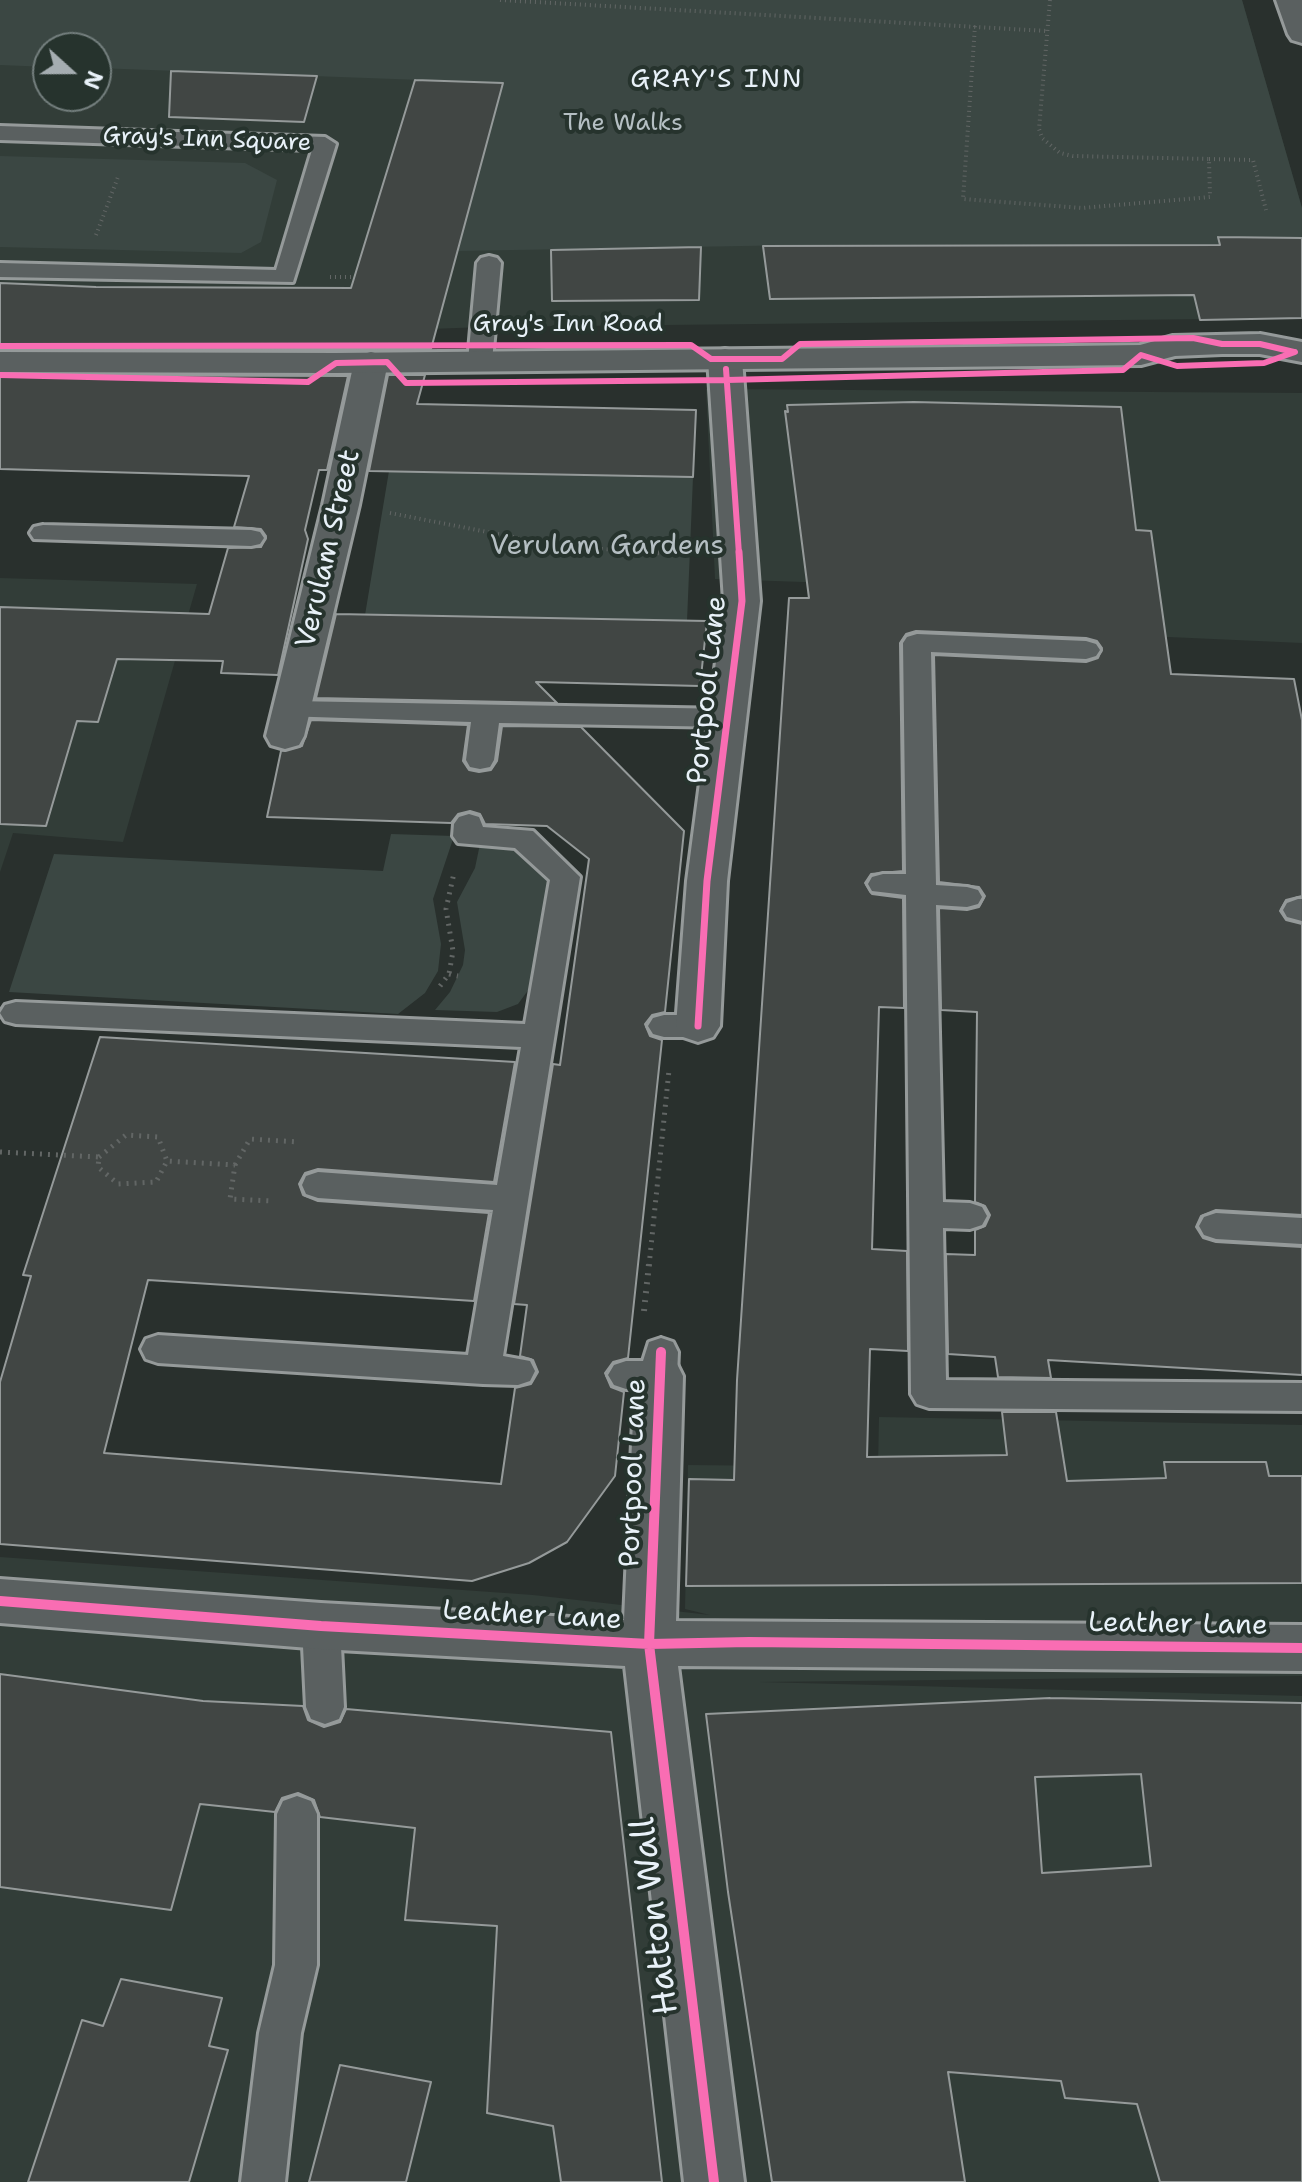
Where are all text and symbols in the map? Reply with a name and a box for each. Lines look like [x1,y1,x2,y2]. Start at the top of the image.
north arrow [32,32,112,112]
district label: GRAY'S INN [630,64,804,96]
text: N [76,67,110,93]
park label: The Walks [563,110,683,138]
street label: Gray's Inn Square [102,122,312,158]
street label: Gray's Inn Road [473,311,663,339]
street label: Verulam Street [290,447,368,651]
park label: Verulam Gardens [490,530,724,564]
street label: Portpool Lane [681,594,735,786]
street label: Portpool Lane [614,1378,654,1568]
street label: Leather Lane [441,1595,623,1637]
street label: Leather Lane [1088,1607,1268,1643]
street label: Hatton Wall [624,1815,688,2017]

